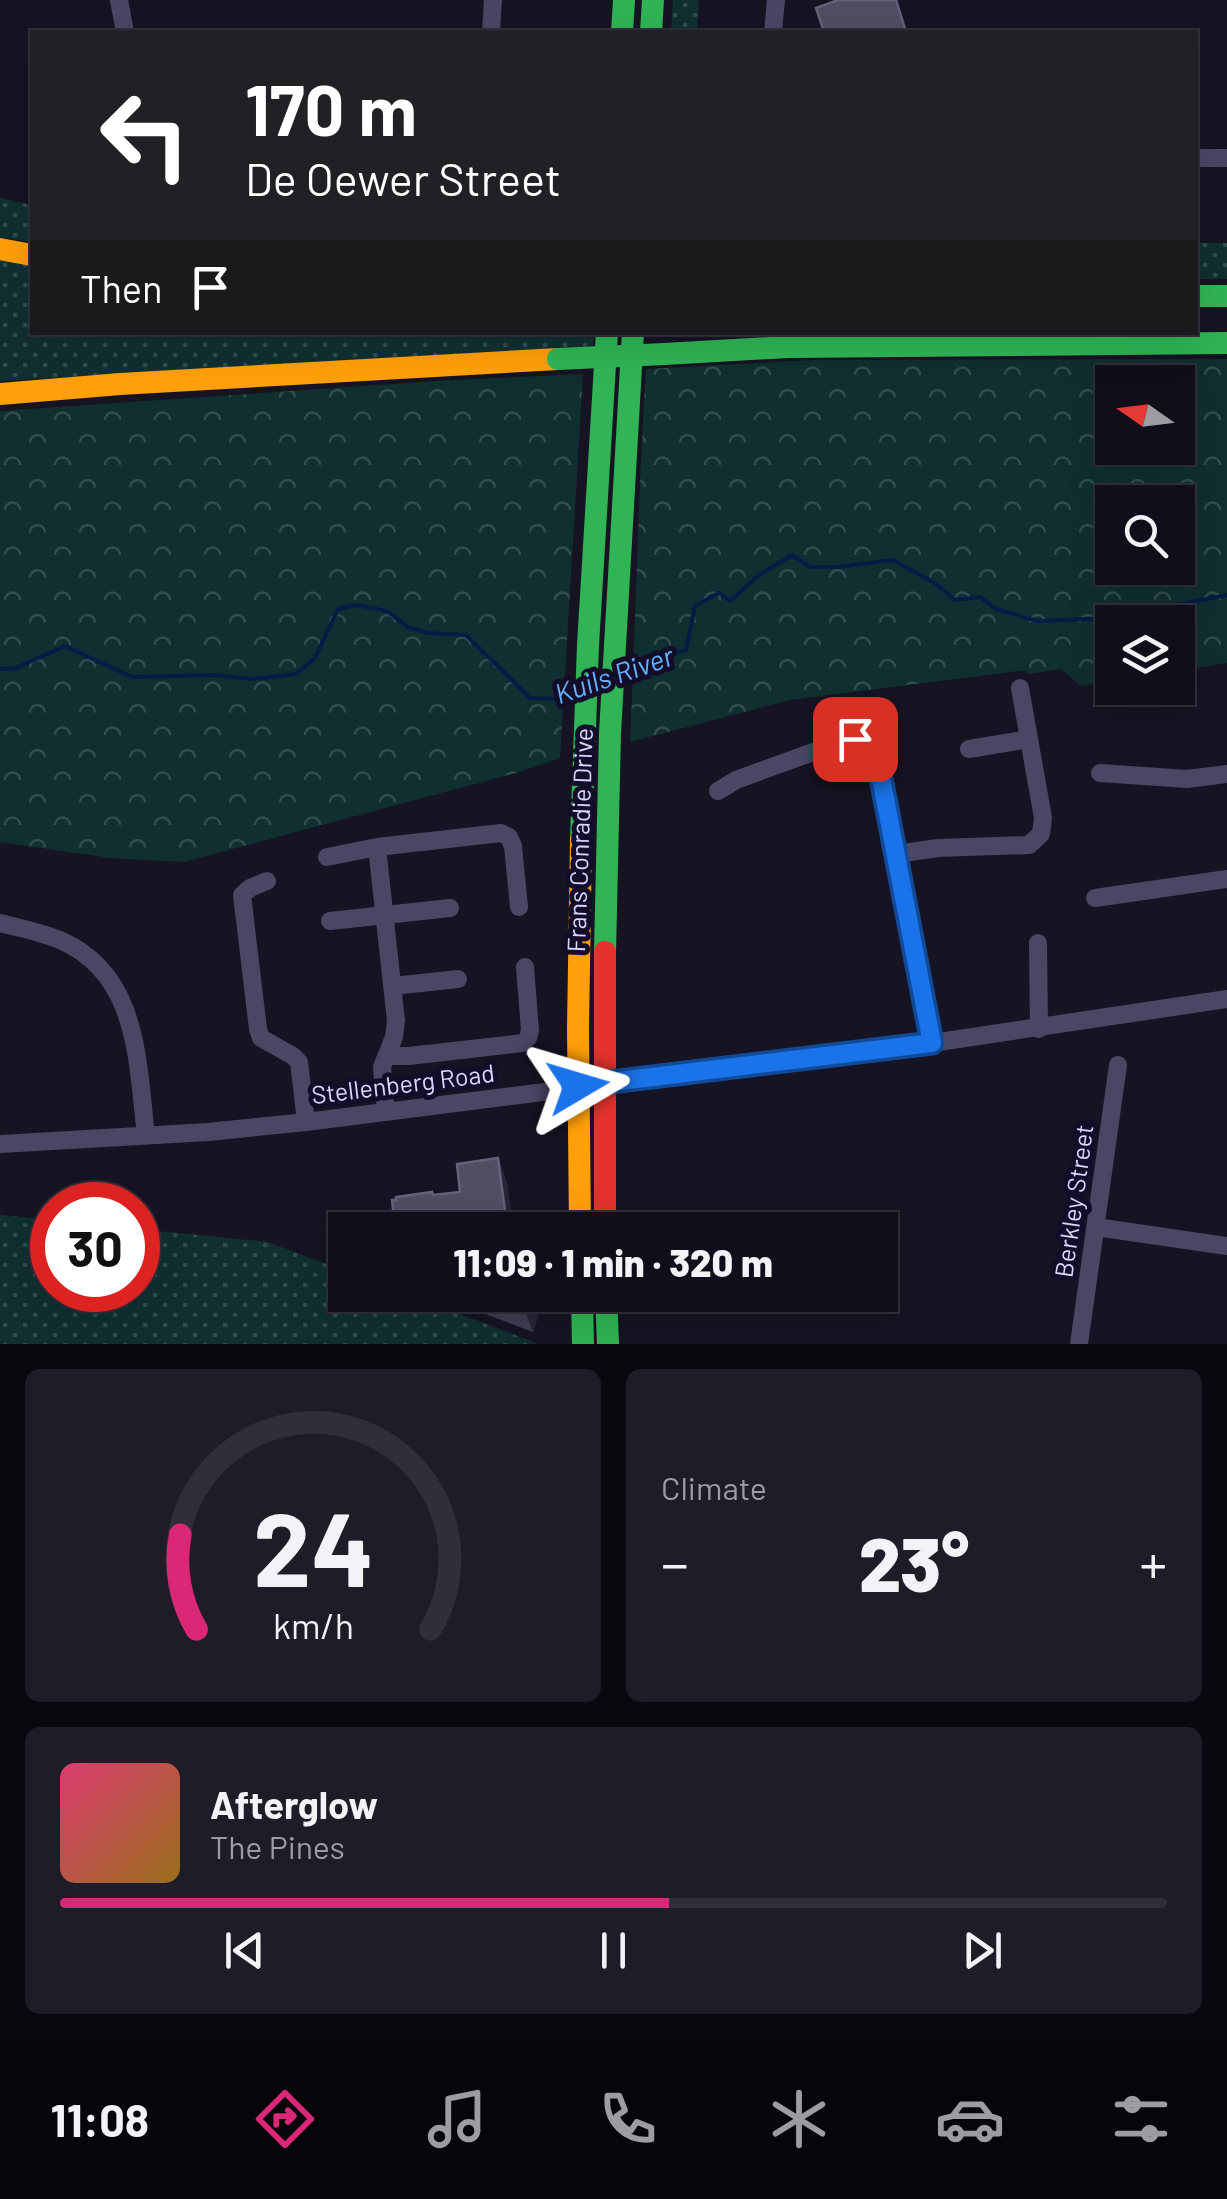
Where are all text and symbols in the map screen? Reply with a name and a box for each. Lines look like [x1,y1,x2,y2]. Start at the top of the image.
text: 170 m [245,66,417,150]
icon: left [80,70,210,200]
text: De Oewer Street [245,151,561,205]
icon: arrive [183,260,238,315]
text: Then [80,265,163,311]
north arrow [1095,365,1195,465]
map controls [1095,365,1195,705]
button: search [1095,485,1195,585]
button: layers [1095,605,1195,705]
water label: Kuils River [550,638,679,710]
pin [813,697,898,782]
icon: arrive [828,712,883,767]
street label: Frans Conradie Drive [560,727,598,953]
position arrow [526,1034,630,1138]
street label: Stellenberg Road [310,1057,496,1109]
street label: Berkley Street [1047,1122,1099,1279]
speed limit sign: 30 [30,1182,160,1312]
text: 11:09 · 1 min · 320 m [453,1239,773,1285]
text: Climate [661,1468,767,1506]
text: 24 [252,1483,374,1608]
text: 23° [859,1517,969,1607]
text: − [661,1529,689,1595]
text: + [1139,1529,1167,1595]
text: km/h [273,1603,353,1646]
text: Afterglow [210,1781,378,1827]
text: The Pines [210,1827,345,1865]
icon: previous [217,1923,272,1978]
icon: pause [586,1923,641,1978]
icon: next [955,1923,1010,1978]
icon: directions [250,2084,320,2154]
icon: music [422,2084,492,2154]
icon: phone [593,2084,663,2154]
icon: climate [764,2084,834,2154]
icon: car [935,2084,1005,2154]
icon: filters [1106,2084,1176,2154]
text: 11:08 [51,2092,149,2146]

